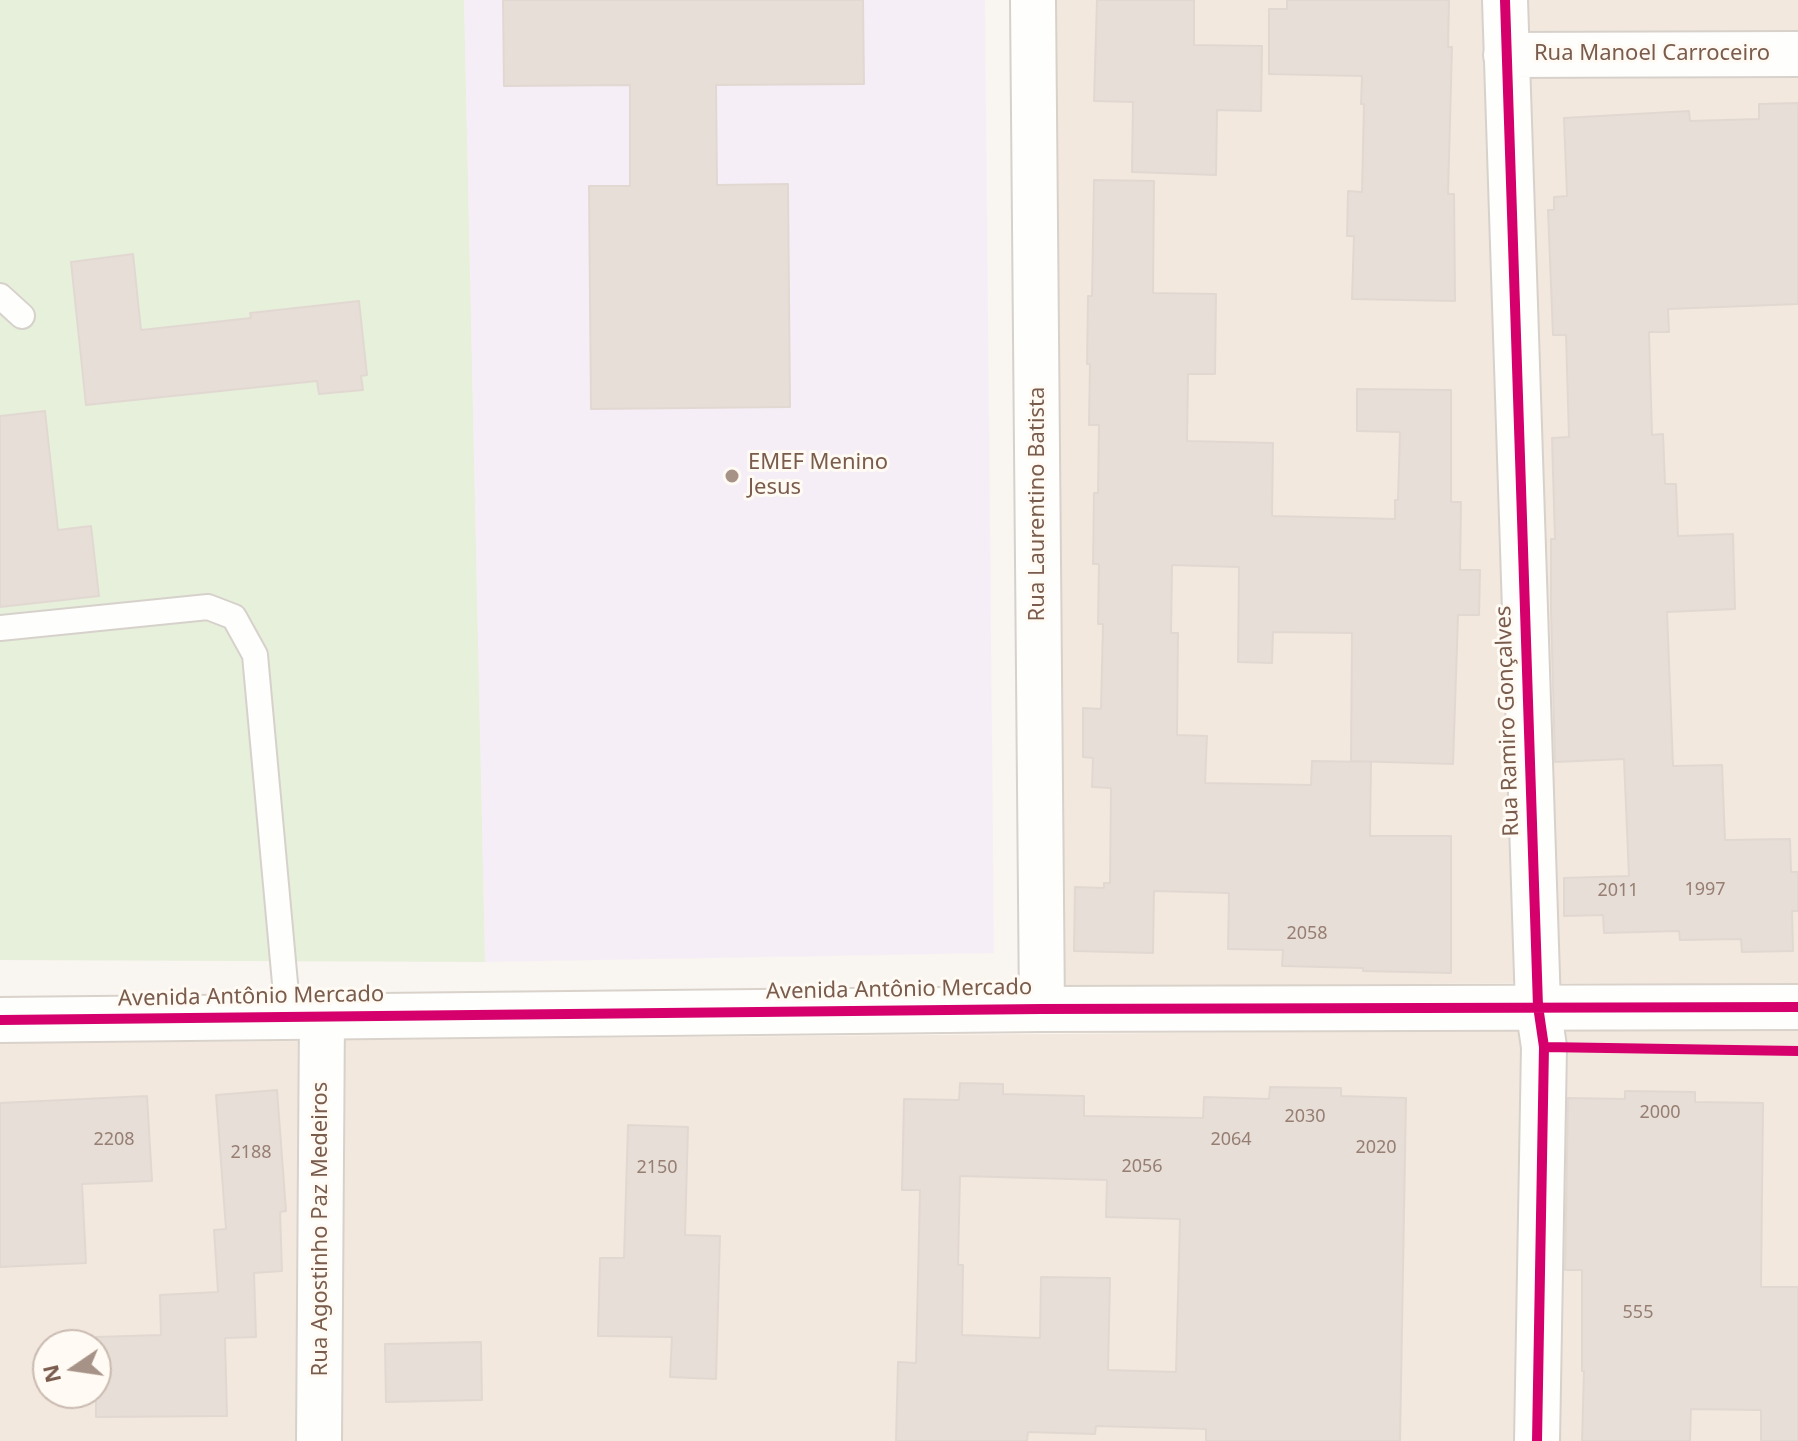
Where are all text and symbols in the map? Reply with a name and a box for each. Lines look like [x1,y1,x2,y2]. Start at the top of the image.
street label: Rua Manoel Carroceiro [1534,41,1770,67]
street label: Rua Laurentino Batista [1025,387,1051,621]
place label: EMEF Menino Jesus [748,450,888,502]
marker: EMEF Menino Jesus [723,467,741,485]
street label: Rua Ramiro Gonçalves [1491,605,1525,837]
house number: 1997 [1684,879,1726,901]
house number: 2011 [1597,880,1639,902]
house number: 2058 [1286,923,1328,945]
street label: Avenida Antônio Mercado [766,974,1032,1006]
street label: Avenida Antônio Mercado [118,981,384,1013]
street label: Rua Agostinho Paz Medeiros [308,1082,334,1376]
house number: 2000 [1639,1102,1681,1124]
house number: 2030 [1284,1106,1326,1128]
house number: 2208 [93,1129,135,1151]
house number: 2064 [1210,1129,1252,1151]
house number: 2020 [1355,1137,1397,1159]
house number: 2188 [230,1142,272,1164]
house number: 2056 [1121,1156,1163,1178]
house number: 2150 [636,1157,678,1179]
house number: 555 [1623,1302,1653,1324]
north arrow [32,1329,112,1409]
text: N [34,1362,67,1386]

